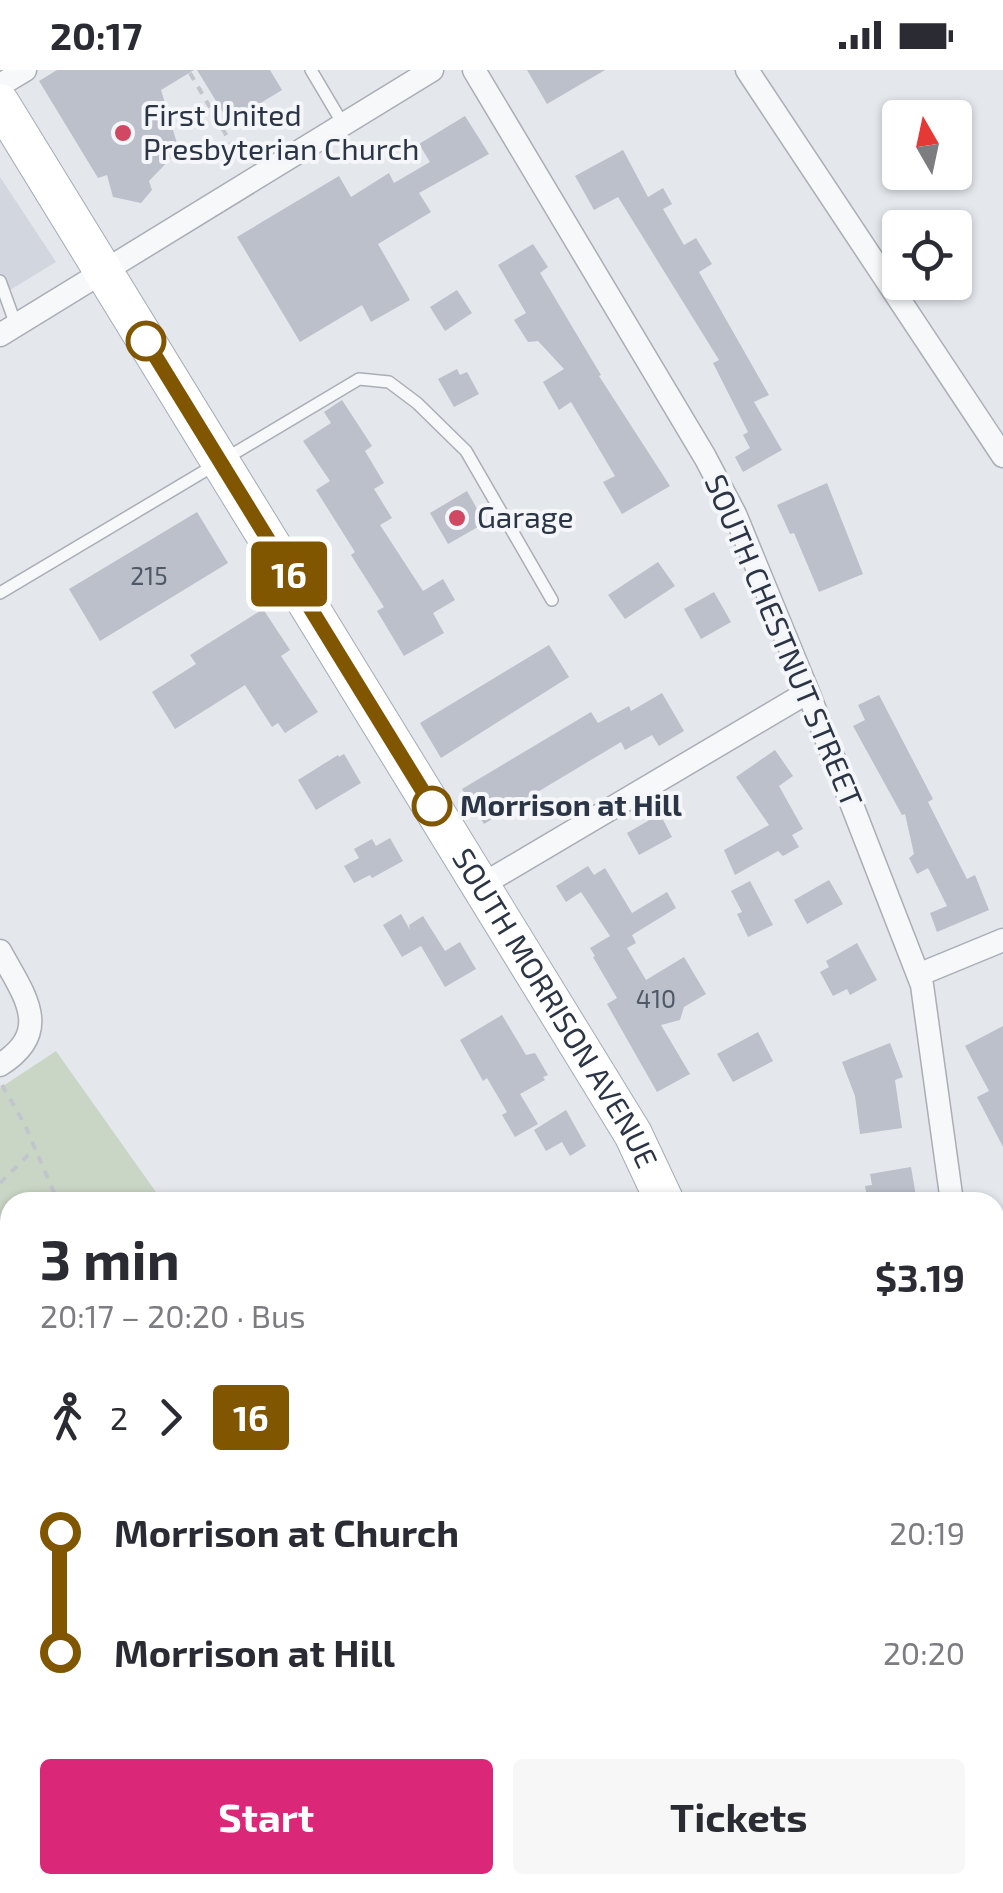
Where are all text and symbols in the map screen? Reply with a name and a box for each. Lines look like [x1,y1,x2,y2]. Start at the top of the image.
text: 20:17 [50,12,142,58]
place label: First United Presbyterian Church [143,96,419,166]
north arrow [882,100,972,190]
map controls [882,100,972,300]
marker: First United Presbyterian Church [112,122,134,144]
button: locate [882,210,972,300]
unlabelled marker [127,322,165,360]
street label: SOUTH CHESTNUT STREET [698,469,871,812]
place label: Garage [477,498,574,534]
marker: Garage [446,507,468,529]
line badge: 16 [244,542,334,606]
text: 16 [271,553,307,595]
house number: 215 [130,560,168,590]
place label: Morrison at Hill [460,786,682,822]
marker: Morrison at Hill [413,787,451,825]
street label: SOUTH MORRISON AVENUE [446,841,666,1173]
house number: 410 [636,983,676,1013]
text: 3 min [40,1225,180,1291]
text: $3.19 [875,1254,965,1300]
text: 20:17 – 20:20 · Bus [40,1296,305,1334]
icon: walk [40,1390,95,1445]
icon: forward [143,1390,198,1445]
text: 16 [233,1396,269,1438]
text: 2 [110,1398,128,1436]
text: Morrison at Church [114,1509,459,1555]
text: 20:19 [889,1513,965,1551]
text: Morrison at Hill [114,1629,395,1675]
text: 20:20 [883,1633,965,1671]
button: Start [40,1759,493,1874]
button: Tickets [513,1759,965,1874]

